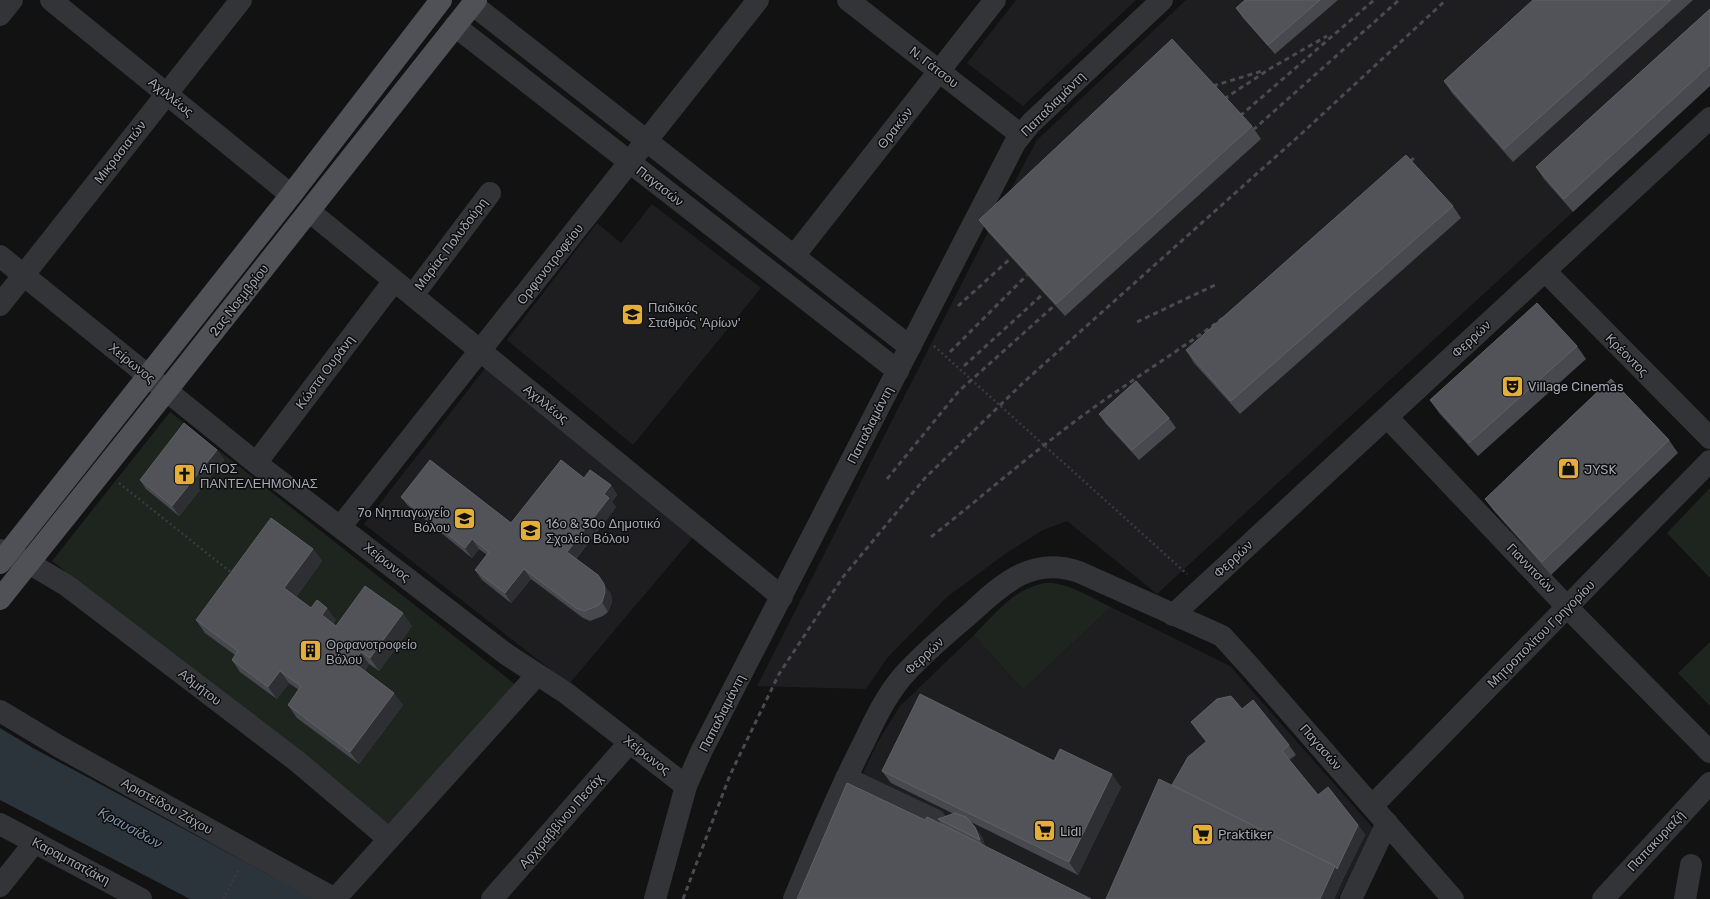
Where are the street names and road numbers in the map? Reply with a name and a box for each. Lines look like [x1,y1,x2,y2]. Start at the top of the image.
street label: Ν. Γάτσου [907,43,961,91]
street label: Παπαδιαμάντη [1018,69,1088,139]
street label: Αχιλλέως [146,74,196,120]
street label: Θρακών [874,104,916,152]
street label: Μικρασιατών [91,118,149,186]
street label: Παγασών [633,163,687,209]
street label: Μαρίας Πολυδούρη [411,195,491,293]
street label: Ορφανοτροφείου [514,221,586,307]
street label: 2ας Νοεμβρίου [206,261,272,339]
street label: Φερρών [1448,317,1494,361]
street label: Κρέοντος [1603,331,1651,379]
street label: Κώστα Ουράνη [292,332,358,412]
street label: Χείρωνος [106,340,158,386]
street label: Αχιλλέως [521,381,571,427]
street label: Παπαδιαμάντη [844,384,896,466]
street label: Φερρών [1210,537,1256,581]
street label: Χείρωνος [361,539,413,585]
street label: Γιαννιτσών [1504,540,1558,596]
street label: Μητροπολίτου Γρηγορίου [1484,577,1598,691]
street label: Φερρών [901,634,947,678]
street label: Αδμήτου [176,666,224,708]
street label: Παπαδιαμάντη [696,672,748,754]
street label: Παγασών [1297,721,1345,773]
street label: Χείρωνος [621,732,673,778]
street label: Αρχιραββίνου Πεσάχ [516,771,606,871]
street label: Αριστείδου Ζάχου [119,775,215,837]
street label: Παπακυριαζή [1624,808,1688,874]
street label: Καραμπατζάκη [30,834,112,888]

